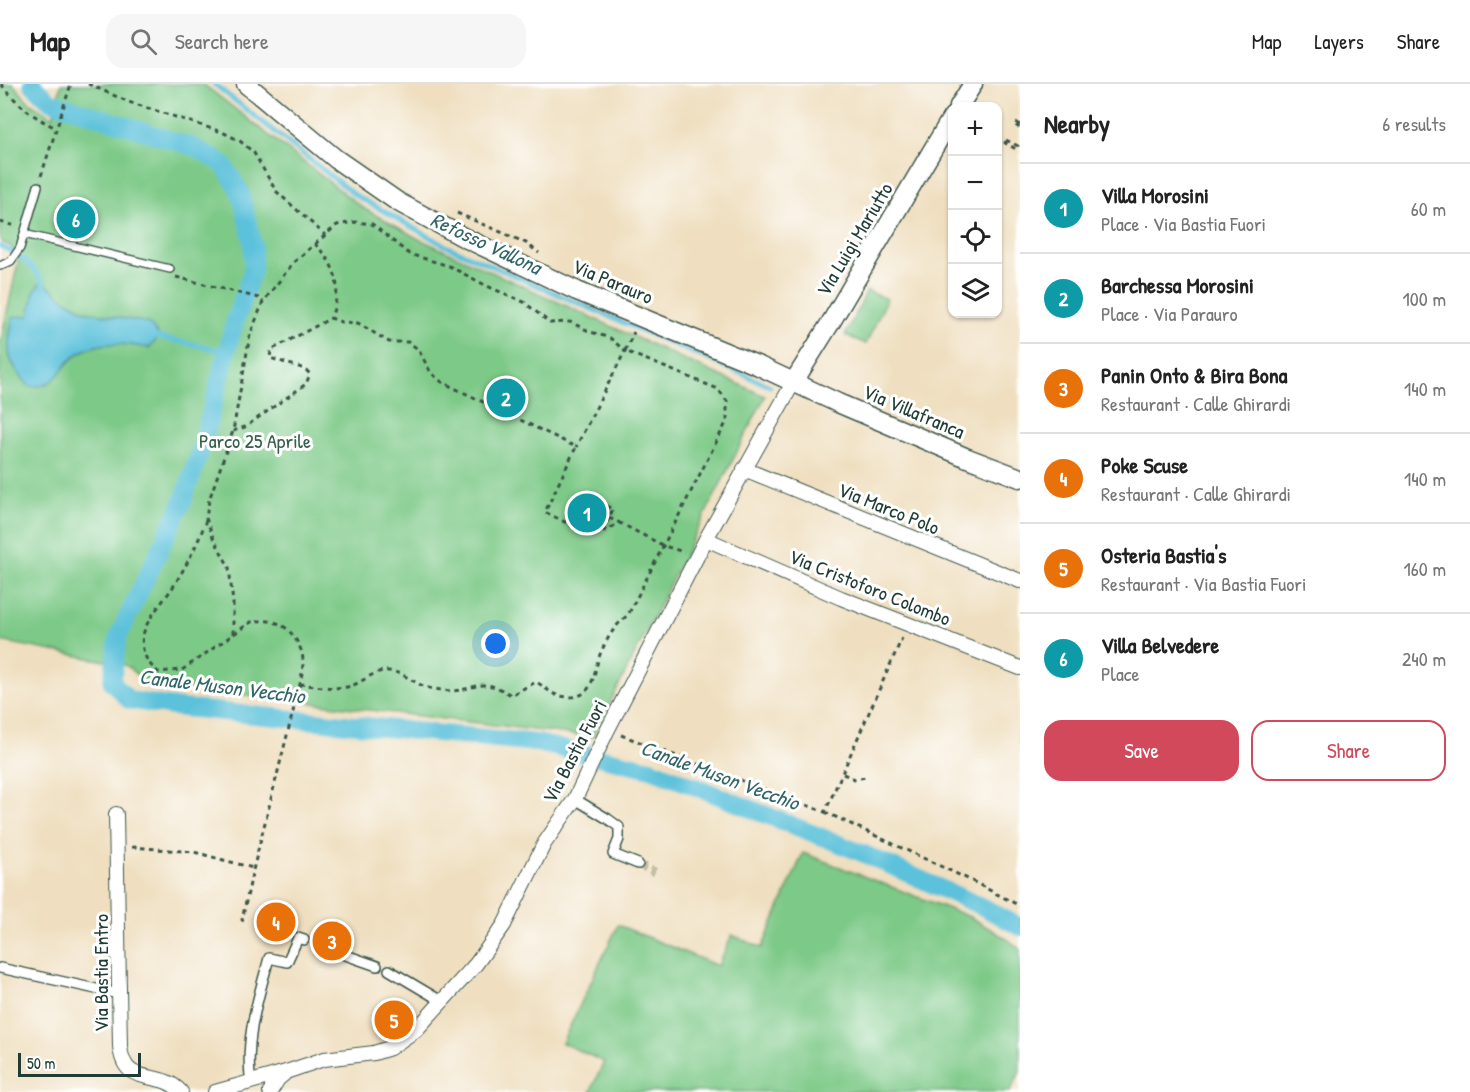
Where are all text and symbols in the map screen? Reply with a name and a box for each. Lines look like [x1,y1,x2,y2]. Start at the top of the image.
search box [106,14,526,68]
text: Map [30,22,70,60]
icon: search [127,25,160,58]
text: Search here [175,26,269,56]
text: Map [1252,27,1281,56]
text: Layers [1314,27,1364,56]
text: Share [1397,27,1440,56]
map controls [948,102,1002,318]
button: + [948,102,1002,156]
text: Nearby [1044,106,1110,141]
text: 6 results [1382,110,1446,137]
button: − [948,156,1002,210]
street label: Via Luigi Mariutto [810,177,898,301]
text: Villa Morosini [1101,180,1209,210]
text: 1 [1060,195,1067,222]
text: 60 m [1411,195,1446,222]
pin: 6 [56,196,96,242]
water label: Refosso Vallona [426,205,548,282]
button: locate [948,210,1002,264]
text: Place · Via Bastia Fuori [1101,210,1266,237]
street label: Via Parauro [569,252,657,310]
button: layers [948,264,1002,318]
text: Barchessa Morosini [1101,270,1254,300]
text: 2 [1059,285,1068,312]
text: 100 m [1403,285,1446,312]
text: Place · Via Parauro [1101,300,1238,327]
text: Panin Onto & Bira Bona [1101,360,1287,390]
text: 3 [1059,375,1068,402]
text: 140 m [1404,375,1446,402]
pin: 2 [486,376,526,420]
street label: Via Villafranca [859,378,969,445]
text: Restaurant · Calle Ghirardi [1101,390,1291,417]
park label: Parco 25 Aprile [199,427,311,454]
text: Poke Scuse [1101,450,1188,480]
text: 4 [1060,465,1067,492]
text: 140 m [1404,465,1446,492]
street label: Via Marco Polo [834,475,944,541]
text: Restaurant · Calle Ghirardi [1101,480,1291,507]
pin: 1 [568,490,606,536]
text: Osteria Bastia's [1101,540,1227,570]
street label: Via Cristoforo Colombo [785,542,955,632]
text: 5 [1059,555,1068,582]
text: 160 m [1404,555,1446,582]
text: Restaurant · Via Bastia Fuori [1101,570,1307,597]
your location [481,629,510,658]
text: Villa Belvedere [1101,630,1219,660]
text: 6 [1060,645,1067,672]
text: 240 m [1402,645,1446,672]
text: Place [1101,660,1140,687]
water label: Canale Muson Vecchio [138,661,308,711]
street label: Via Bastia Fuori [535,695,613,807]
button: Save [1044,720,1239,781]
button: Share [1251,720,1446,781]
water label: Canale Muson Vecchio [637,733,805,818]
pin: 4 [256,900,296,944]
street label: Via Bastia Entro [87,914,114,1032]
pin: 3 [312,918,352,964]
pin: 5 [374,998,414,1042]
scale bar [18,1050,141,1078]
text: 50 m [27,1052,56,1074]

